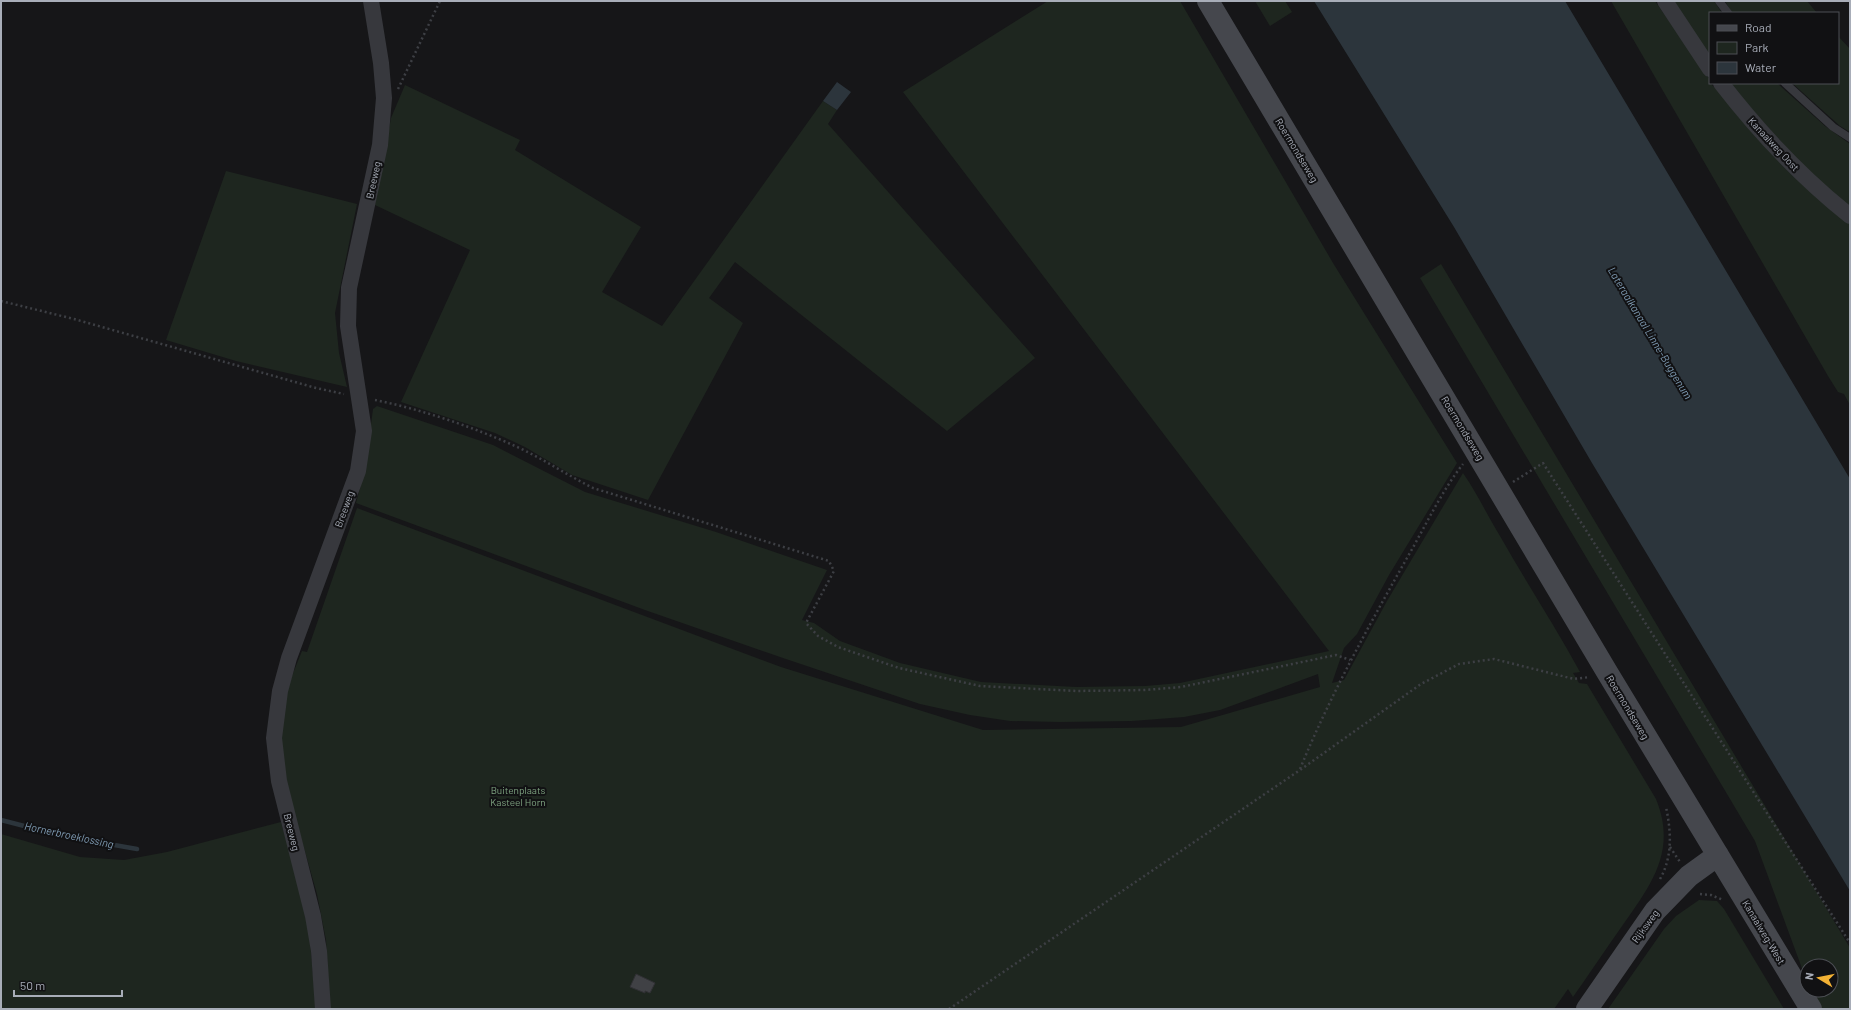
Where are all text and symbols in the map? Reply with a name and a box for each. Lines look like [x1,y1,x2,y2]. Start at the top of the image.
legend [1709,12,1839,84]
text: Road [1745,20,1772,34]
text: Park [1745,40,1769,54]
text: Water [1745,60,1777,74]
street label: Kanaalweg Oost [1746,115,1802,174]
street label: Roermondseweg [1273,116,1321,184]
street label: Breeweg [363,160,383,200]
water label: Lateraalkanaal Linne-Buggenum [1606,264,1695,401]
street label: Roermondseweg [1439,394,1487,462]
street label: Breeweg [332,489,356,529]
street label: Roermondseweg [1604,673,1652,741]
park label: Buitenplaats Kasteel Horn [490,784,546,808]
street label: Breeweg [282,812,302,852]
water label: Hornerbroeklossing [23,819,115,850]
street label: Kanaalweg-West [1740,898,1788,967]
street label: Rijksweg [1629,907,1661,945]
north arrow [1799,958,1839,998]
text: N [1802,971,1816,981]
scale bar [14,972,122,998]
text: 50 m [20,978,45,992]

